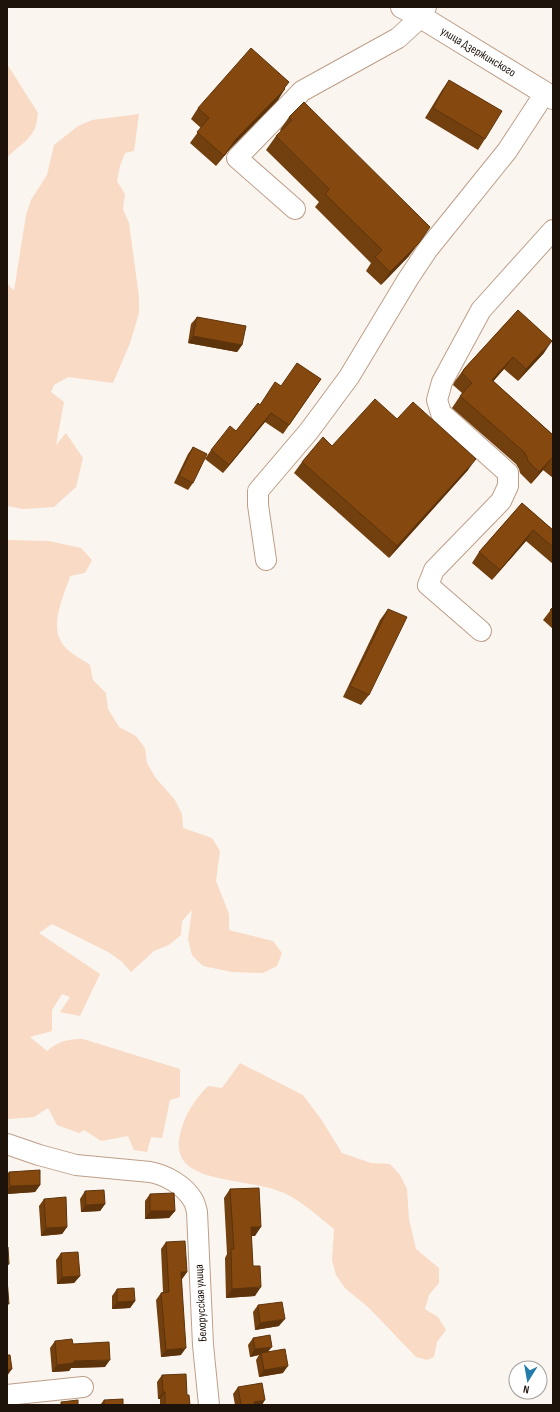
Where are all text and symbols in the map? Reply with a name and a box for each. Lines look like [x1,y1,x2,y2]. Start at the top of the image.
street label: улица Дзержинского [438,24,518,80]
street label: Белорусская улица [191,1264,211,1342]
north arrow [508,1360,548,1400]
text: N [522,1382,530,1396]

